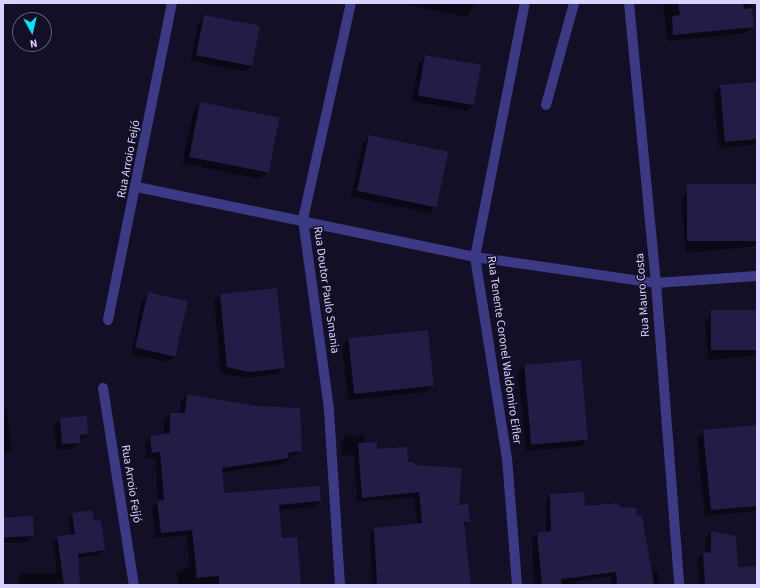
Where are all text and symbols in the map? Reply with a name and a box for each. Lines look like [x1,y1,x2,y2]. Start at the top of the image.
north arrow [12,12,52,52]
text: N [29,35,38,51]
street label: Rua Arroio Feijó [114,119,144,199]
street label: Rua Doutor Paulo Smania [310,226,342,354]
street label: Rua Mauro Costa [633,253,653,337]
street label: Rua Tenente Coronel Waldomiro Eifler [484,255,524,445]
street label: Rua Arroio Feijó [118,444,144,524]

